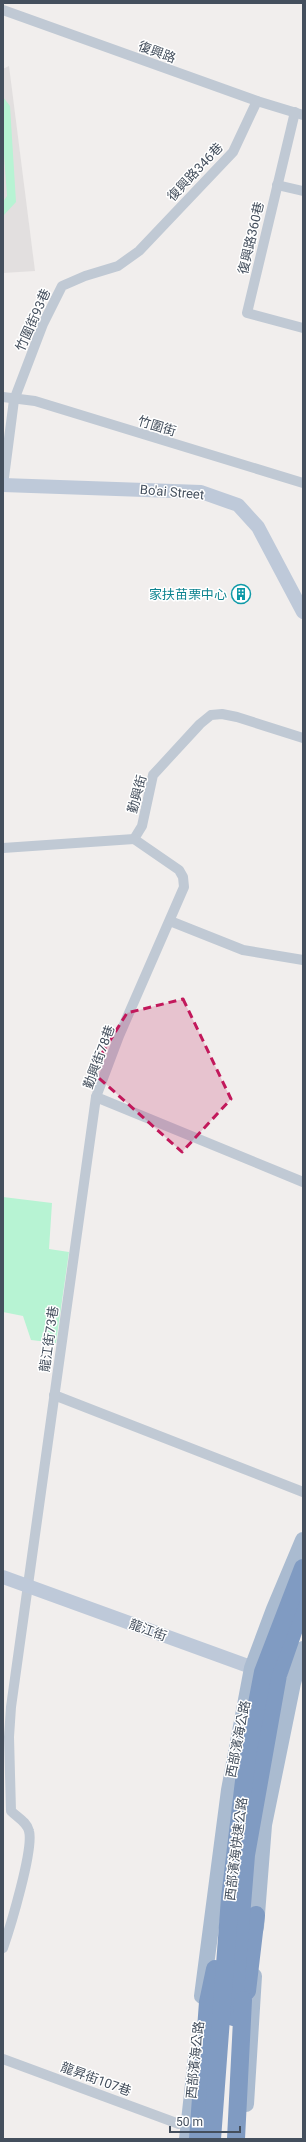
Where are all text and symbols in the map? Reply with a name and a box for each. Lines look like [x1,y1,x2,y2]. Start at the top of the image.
street label: 復興路 [136,38,178,66]
street label: 復興路346巷 [164,140,226,204]
street label: 復興路360巷 [235,200,267,276]
street label: 竹圍街93巷 [13,287,53,353]
street label: 竹圍街 [136,413,178,439]
street label: Bo'ai Street [139,482,205,502]
building icon: 家扶苗栗中心 [230,583,252,605]
place label: 家扶苗栗中心 [149,587,227,602]
street label: 勤興街 [125,773,149,815]
street label: 勤興街78巷 [81,1023,117,1091]
street label: 龍江街73巷 [37,1305,61,1373]
street label: 龍江街 [127,1616,169,1644]
street label: 西部濱海公路 [223,1699,253,1779]
street label: 西部濱海快速公路 [222,1796,250,1902]
street label: 西部濱海公路 [183,2020,207,2100]
street label: 龍昇街107巷 [59,2059,133,2099]
scale bar [170,2108,240,2134]
text: 50 m [176,2115,203,2129]

